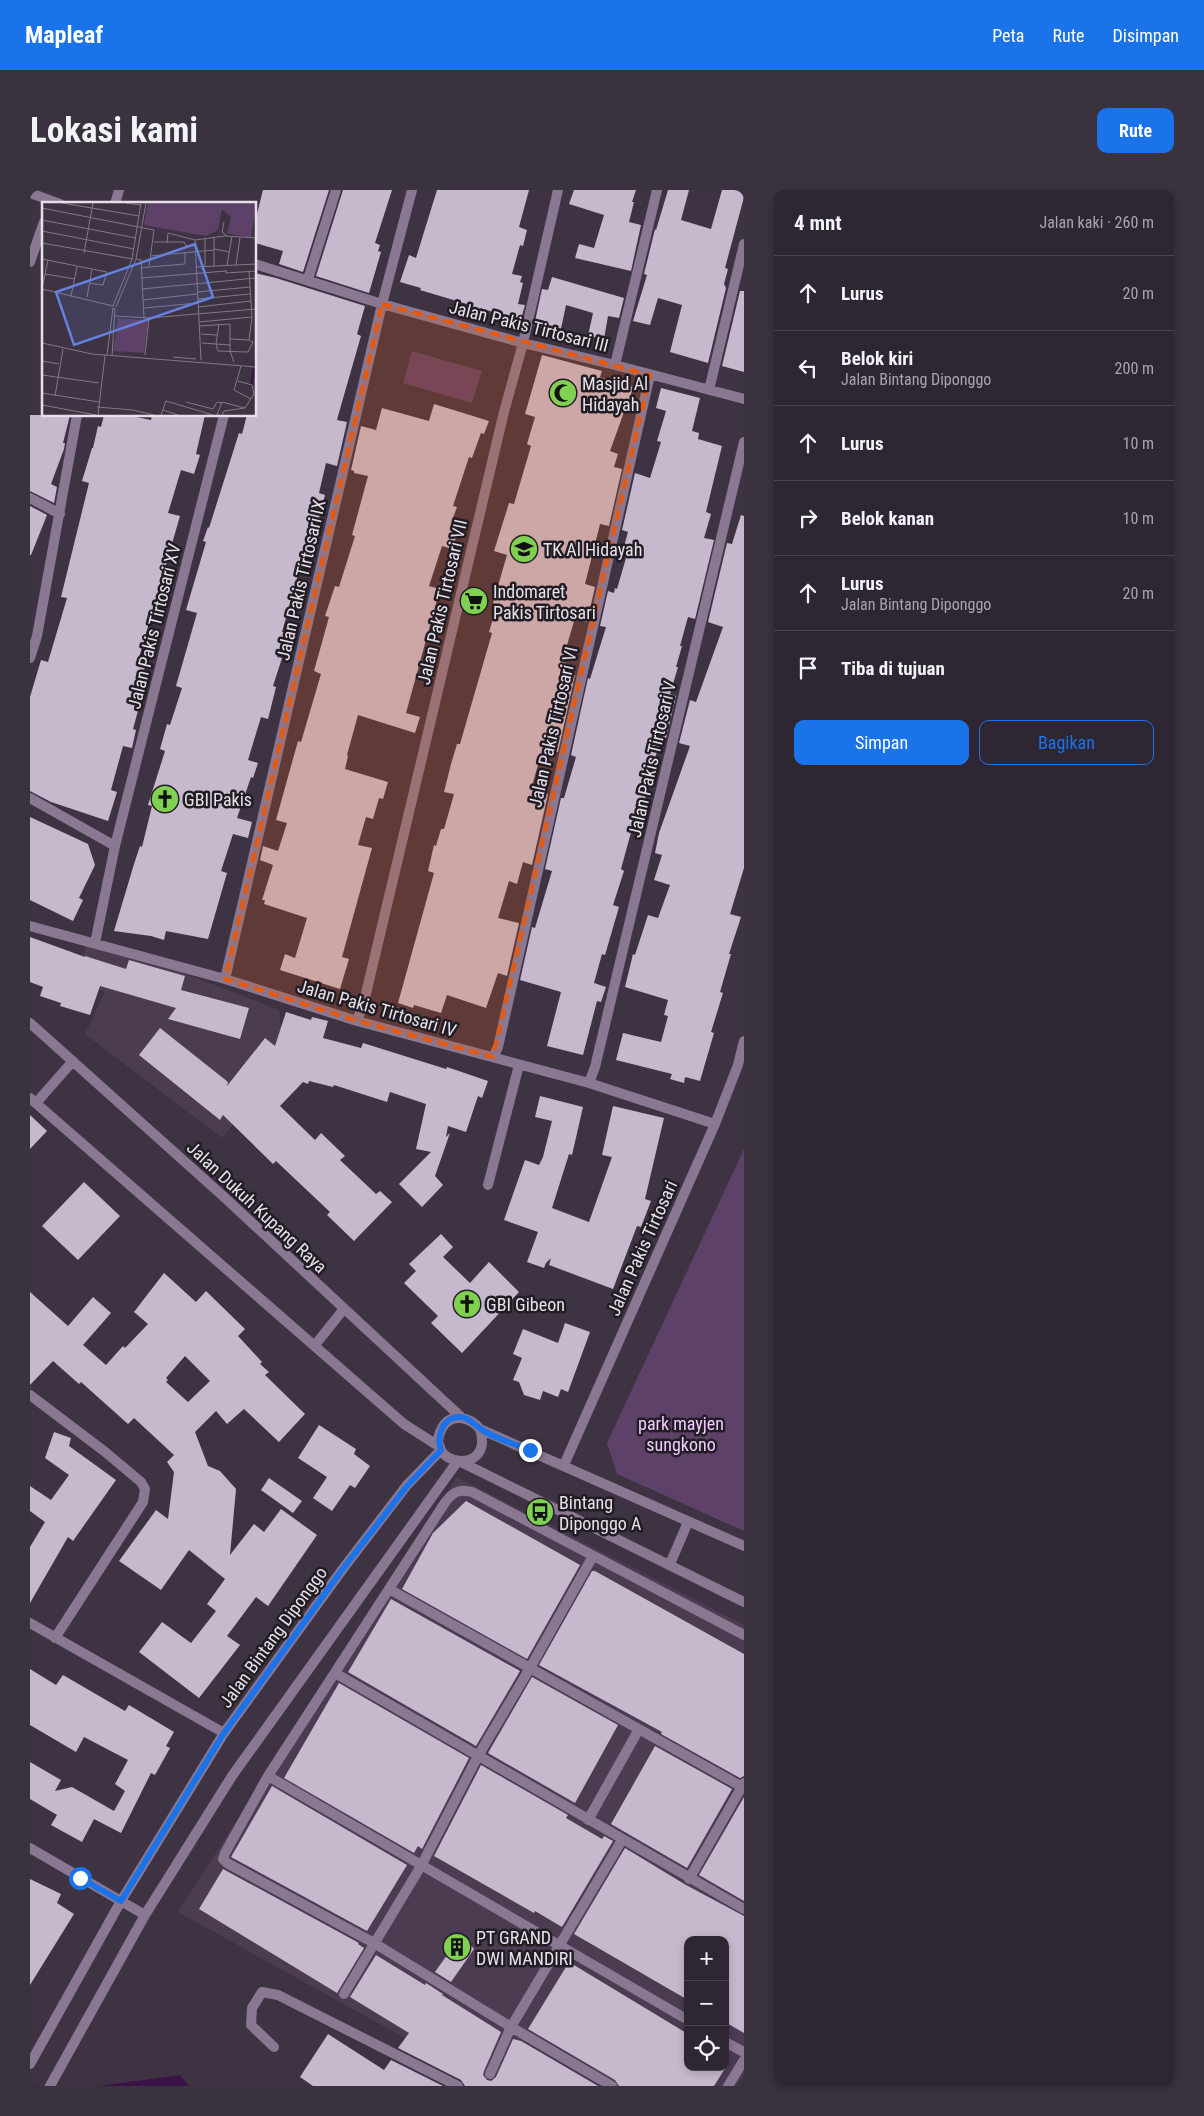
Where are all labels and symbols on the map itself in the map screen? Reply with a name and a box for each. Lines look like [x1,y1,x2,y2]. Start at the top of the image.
inset map [42,202,256,416]
street label: Jalan Pakis Tirtosari III [447,296,611,356]
place label: Masjid Al Hidayah [582,373,648,415]
mosque icon: Masjid Al Hidayah [548,378,578,408]
street label: Jalan Pakis Tirtosari IX [272,497,330,662]
street label: Jalan Pakis Tirtosari VII [413,517,471,687]
school or university icon: TK Al Hidayah [509,534,539,564]
place label: TK Al Hidayah [543,539,642,560]
street label: Jalan Pakis Tirtosari XV [123,541,185,711]
place label: Indomaret Pakis Tirtosari [493,581,596,623]
supermarket icon: Indomaret Pakis Tirtosari [459,586,489,616]
street label: Jalan Pakis Tirtosari VI [524,645,582,809]
street label: Jalan Pakis Tirtosari V [624,679,680,839]
church icon: GBI Pakis [150,784,180,814]
place label: GBI Pakis [184,789,252,810]
street label: Jalan Pakis Tirtosari IV [295,975,459,1041]
street label: Jalan Dukuh Kupang Raya [183,1137,331,1277]
street label: Jalan Pakis Tirtosari [603,1177,681,1319]
church icon: GBI Gibeon [452,1289,482,1319]
place label: GBI Gibeon [486,1294,565,1315]
park label: park mayjen sungkono [638,1413,724,1455]
route end [519,1439,542,1462]
place label: Bintang Diponggo A [559,1492,642,1534]
bus stop icon: Bintang Diponggo A [525,1497,555,1527]
street label: Jalan Bintang Diponggo [215,1562,331,1712]
route start [69,1867,92,1890]
place label: PT GRAND DWI MANDIRI [476,1927,573,1969]
building icon: PT GRAND DWI MANDIRI [442,1932,472,1962]

